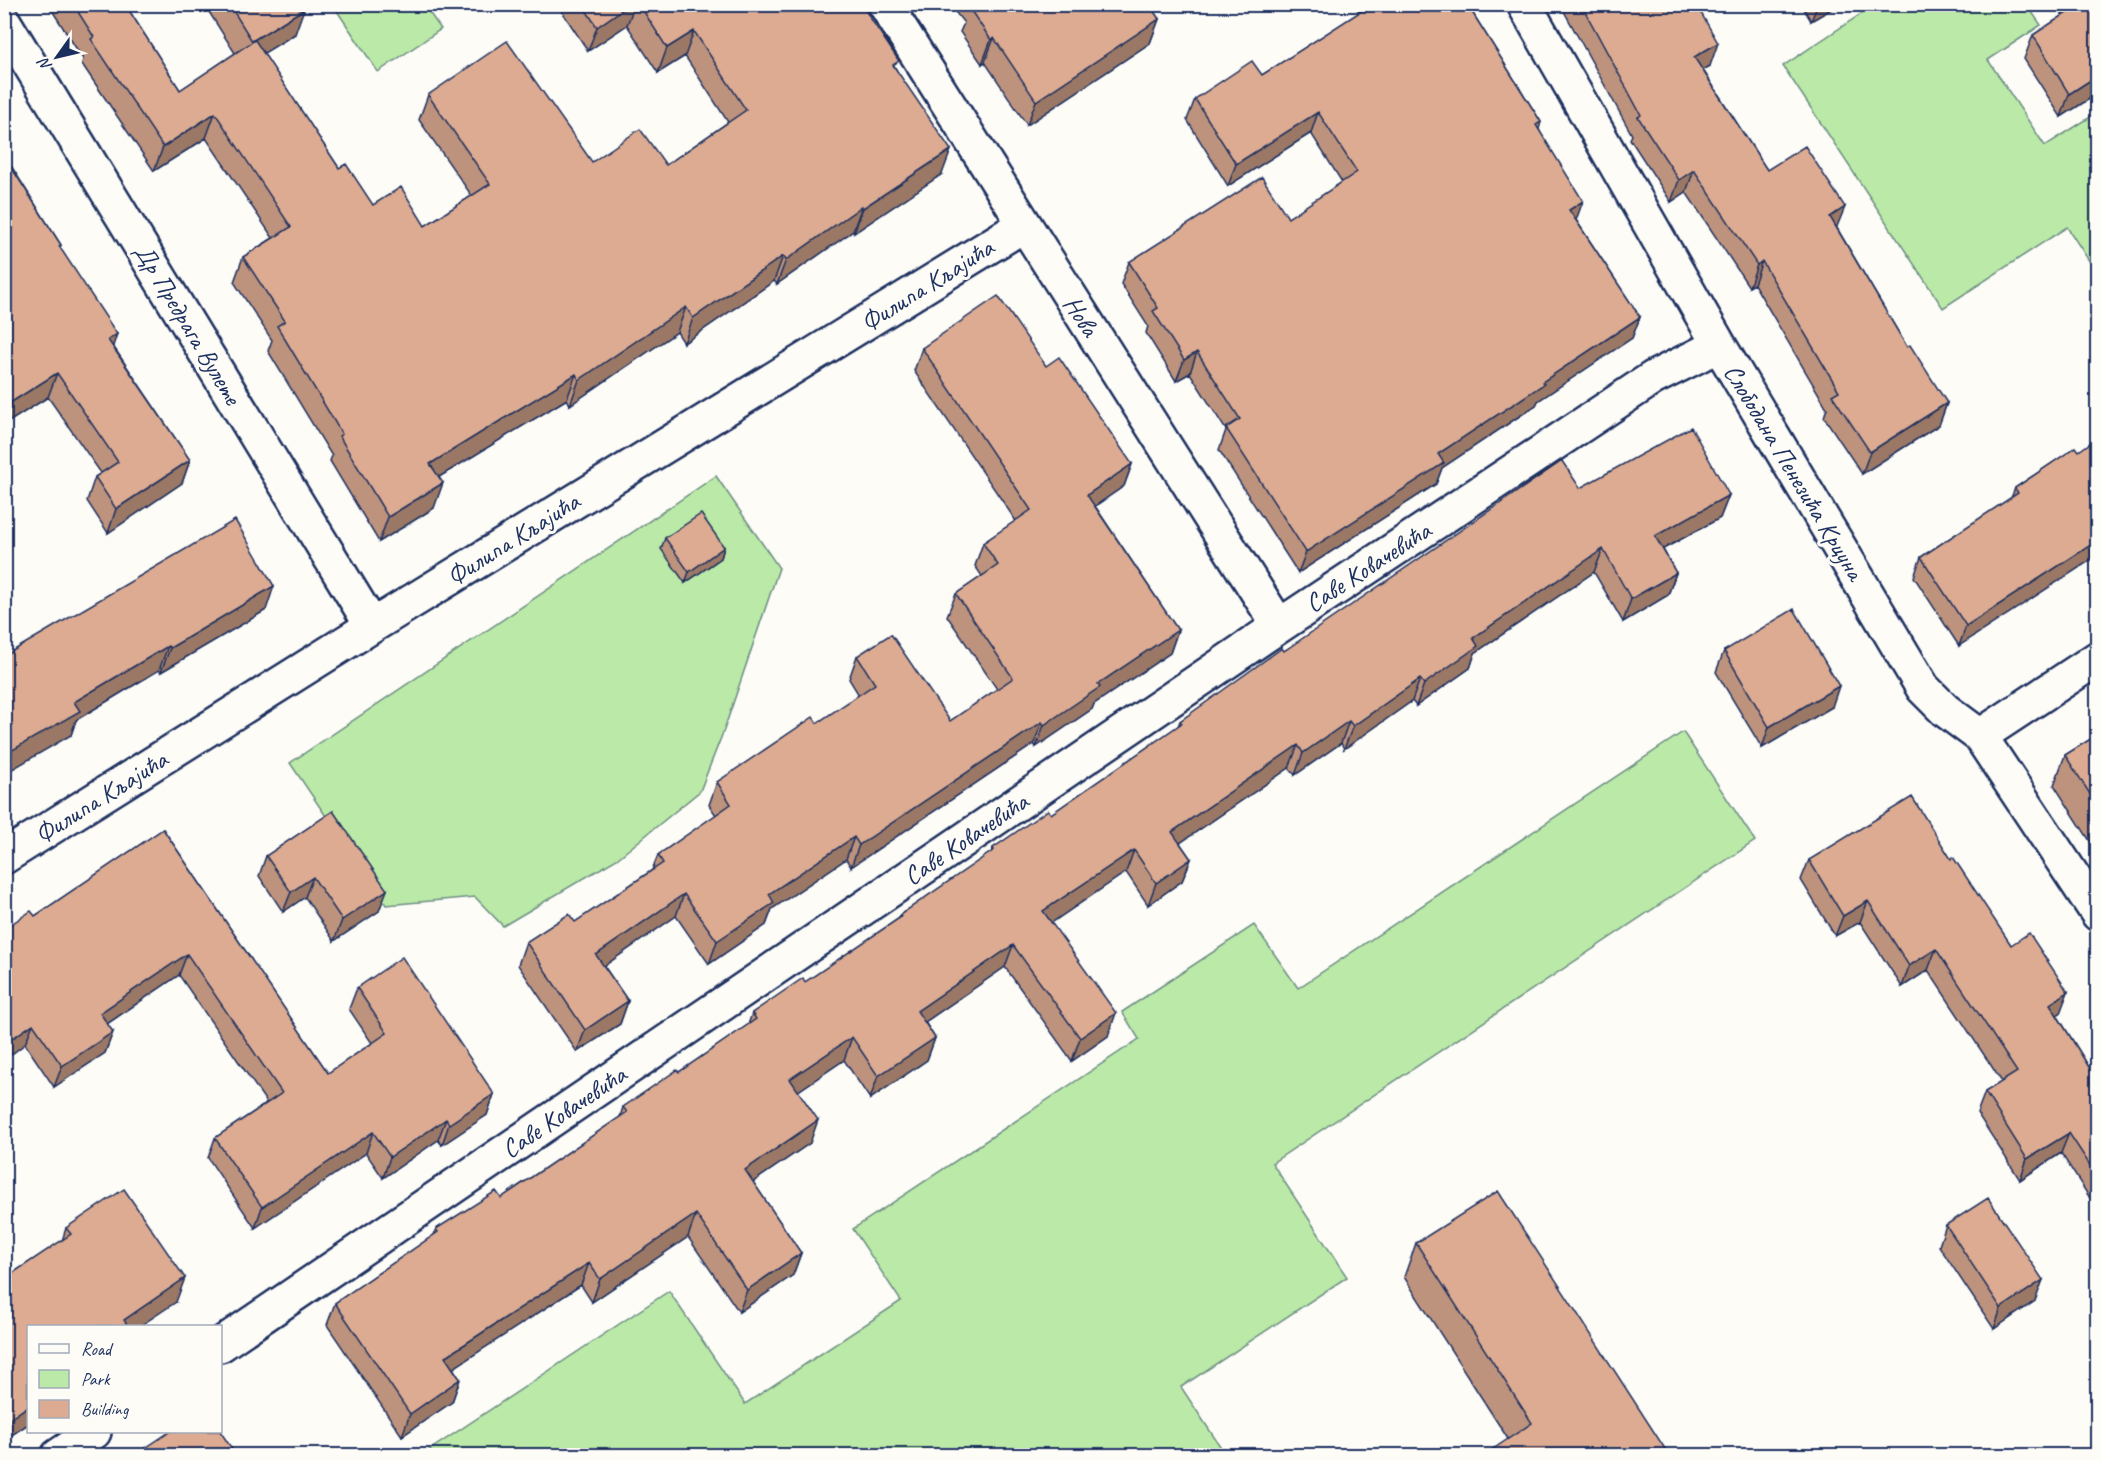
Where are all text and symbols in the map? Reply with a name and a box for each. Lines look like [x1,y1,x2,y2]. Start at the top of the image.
north arrow [27,27,87,87]
text: N [33,53,56,75]
street label: Филипа Кљајића [854,230,1001,339]
street label: Др Предрага Вулете [127,237,250,412]
street label: Нова [1056,289,1107,344]
street label: Слободана Пенезића Крцуна [1716,358,1873,588]
street label: Филипа Кљајића [440,484,587,593]
street label: Саве Ковачевића [1299,513,1438,620]
street label: Филипа Кљајића [28,742,175,851]
street label: Саве Ковачевића [897,784,1036,893]
street label: Саве Ковачевића [495,1057,634,1166]
legend [27,1325,222,1433]
text: Road [81,1338,114,1360]
text: Park [81,1368,111,1390]
text: Building [81,1398,130,1420]

